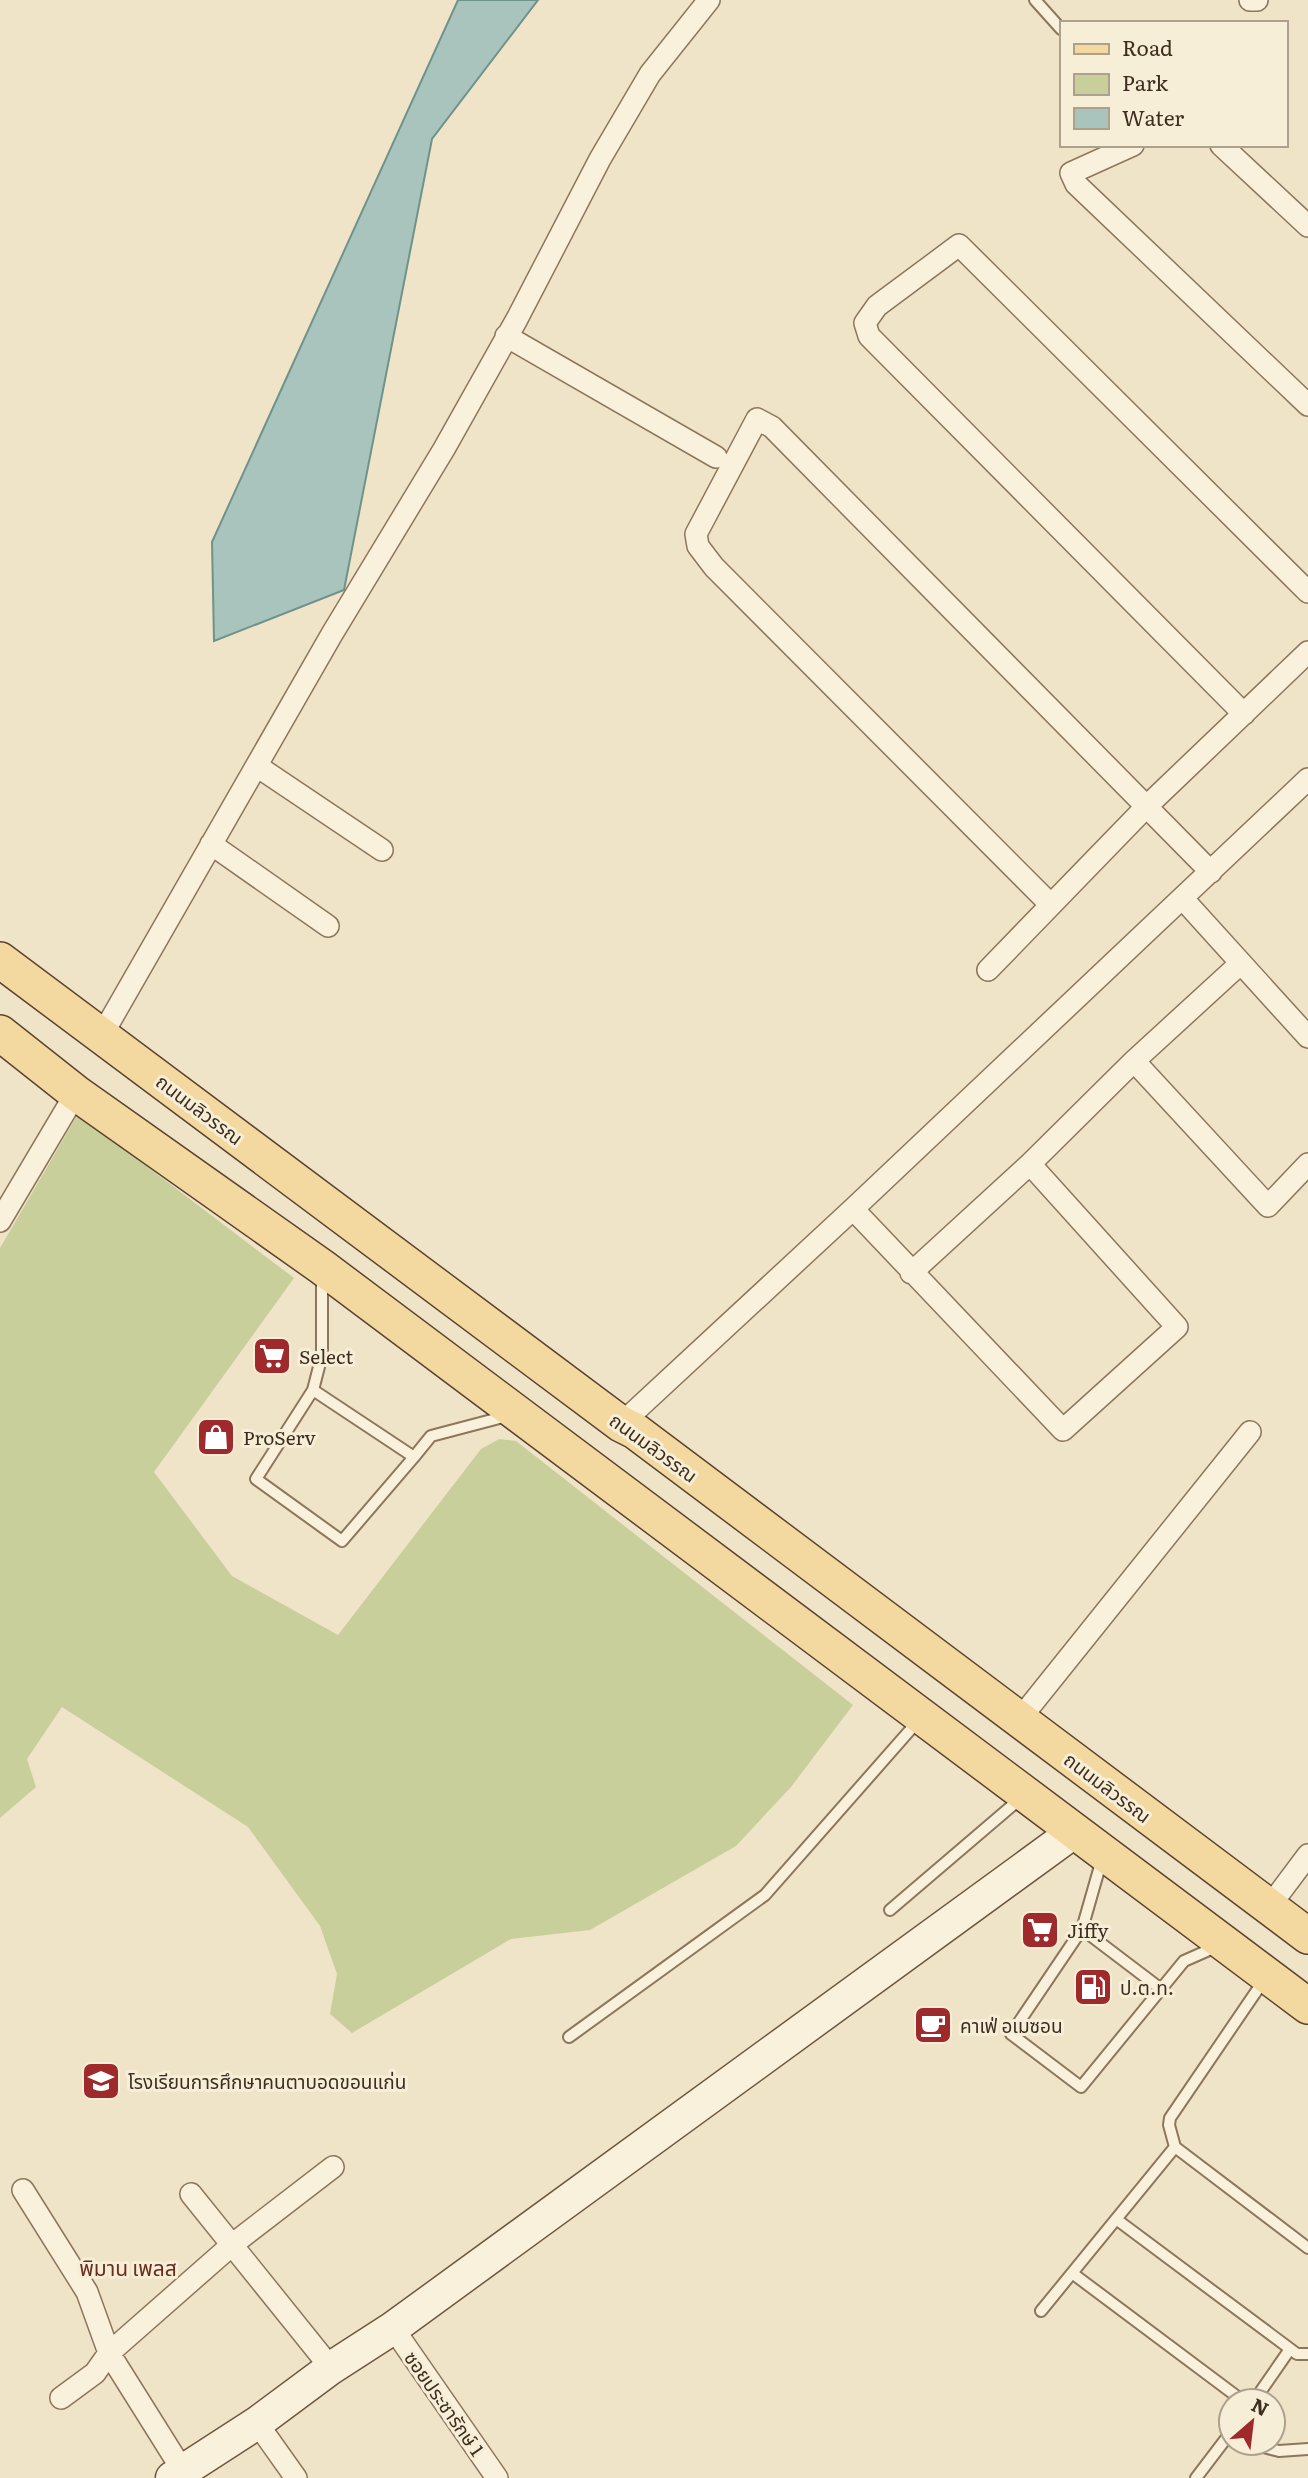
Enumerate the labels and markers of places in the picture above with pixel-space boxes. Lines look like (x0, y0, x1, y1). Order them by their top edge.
supermarket icon: Select (251, 1335, 293, 1377)
place label: Select (299, 1342, 353, 1370)
shop icon: ProServ (195, 1416, 237, 1458)
place label: ProServ (243, 1423, 316, 1451)
supermarket icon: Jiffy (1019, 1909, 1061, 1951)
place label: Jiffy (1067, 1916, 1108, 1944)
fuel station icon: ป.ต.ท. (1072, 1966, 1114, 2008)
place label: ป.ต.ท. (1120, 1973, 1174, 2001)
cafe icon: คาเฟ่ อเมซอน (912, 2004, 954, 2046)
place label: คาเฟ่ อเมซอน (960, 2011, 1063, 2039)
school or university icon: โรงเรียนการศึกษาคนตาบอดขอนแก่น (80, 2060, 122, 2102)
place label: โรงเรียนการศึกษาคนตาบอดขอนแก่น (128, 2067, 406, 2095)

